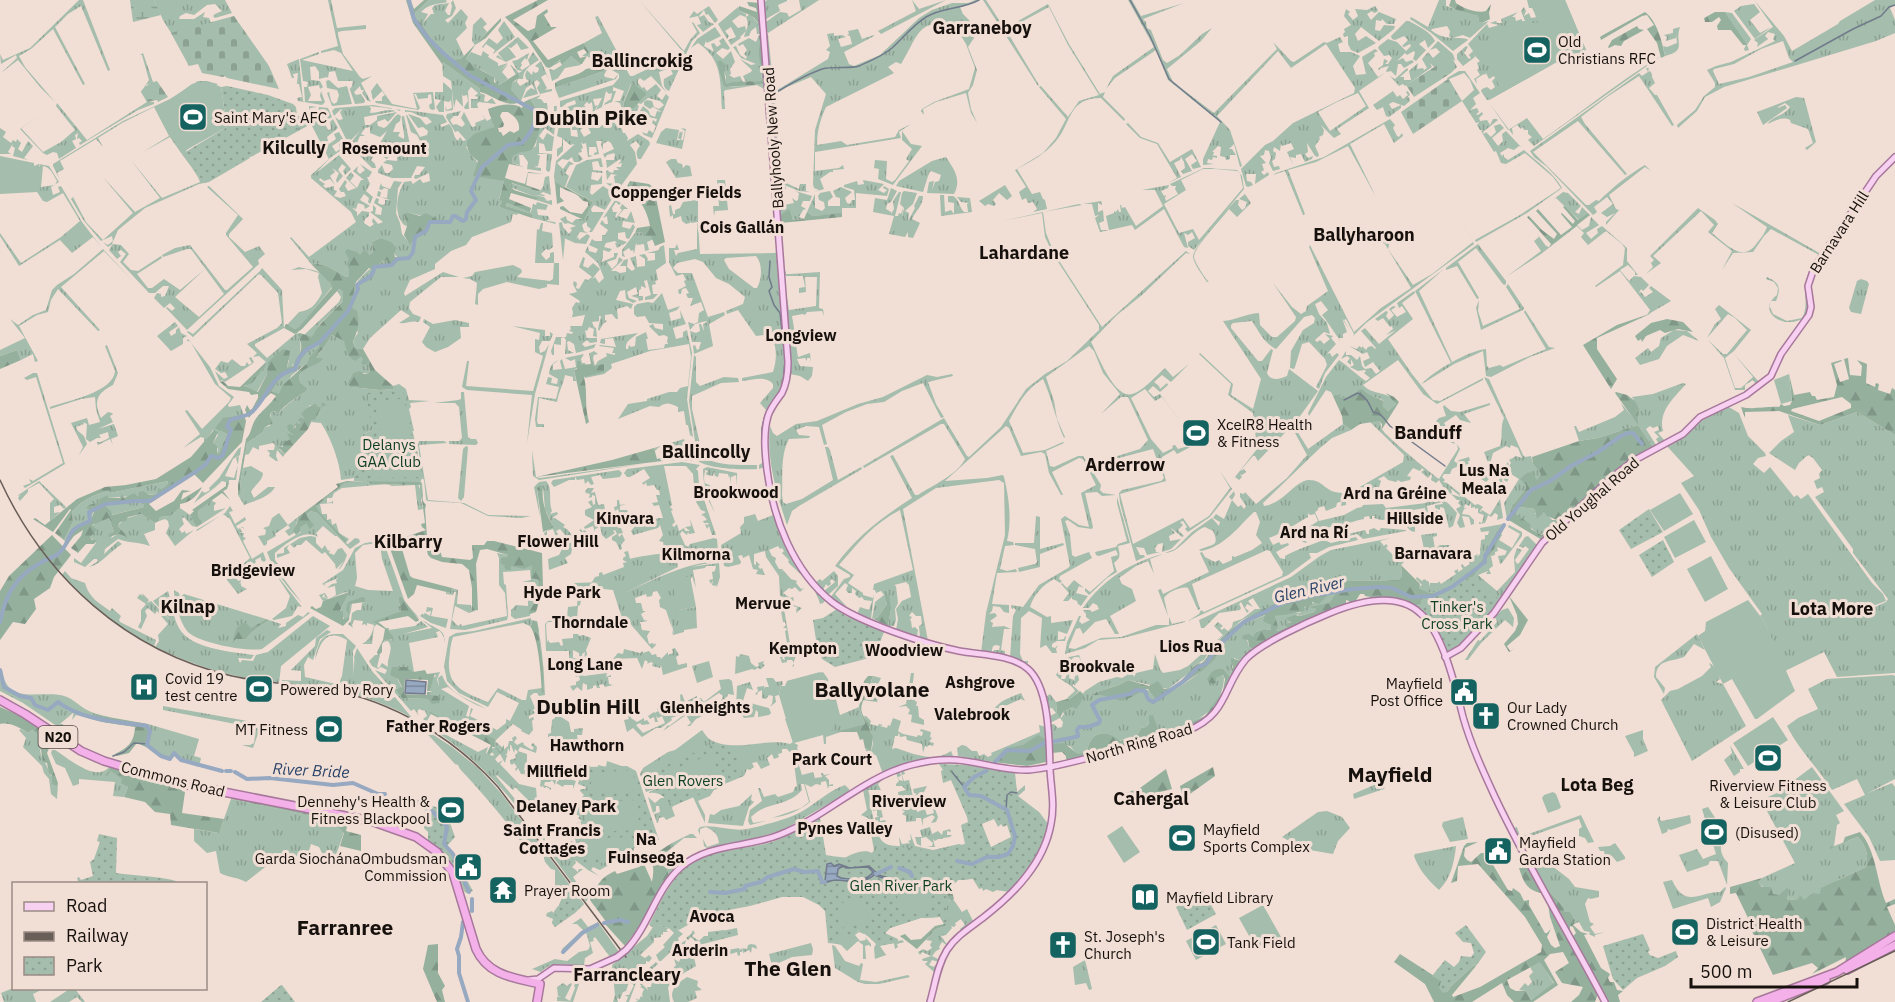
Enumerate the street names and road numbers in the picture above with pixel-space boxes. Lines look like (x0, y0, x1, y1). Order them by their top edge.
street label: Ballyhooly New Road (759, 67, 787, 209)
street label: Barnavara Hill (1805, 187, 1873, 277)
street label: Old Youghal Road (1541, 453, 1643, 545)
street label: North Ring Road (1084, 719, 1194, 767)
road number: N20 (38, 726, 78, 748)
street label: Commons Road (119, 757, 227, 801)

